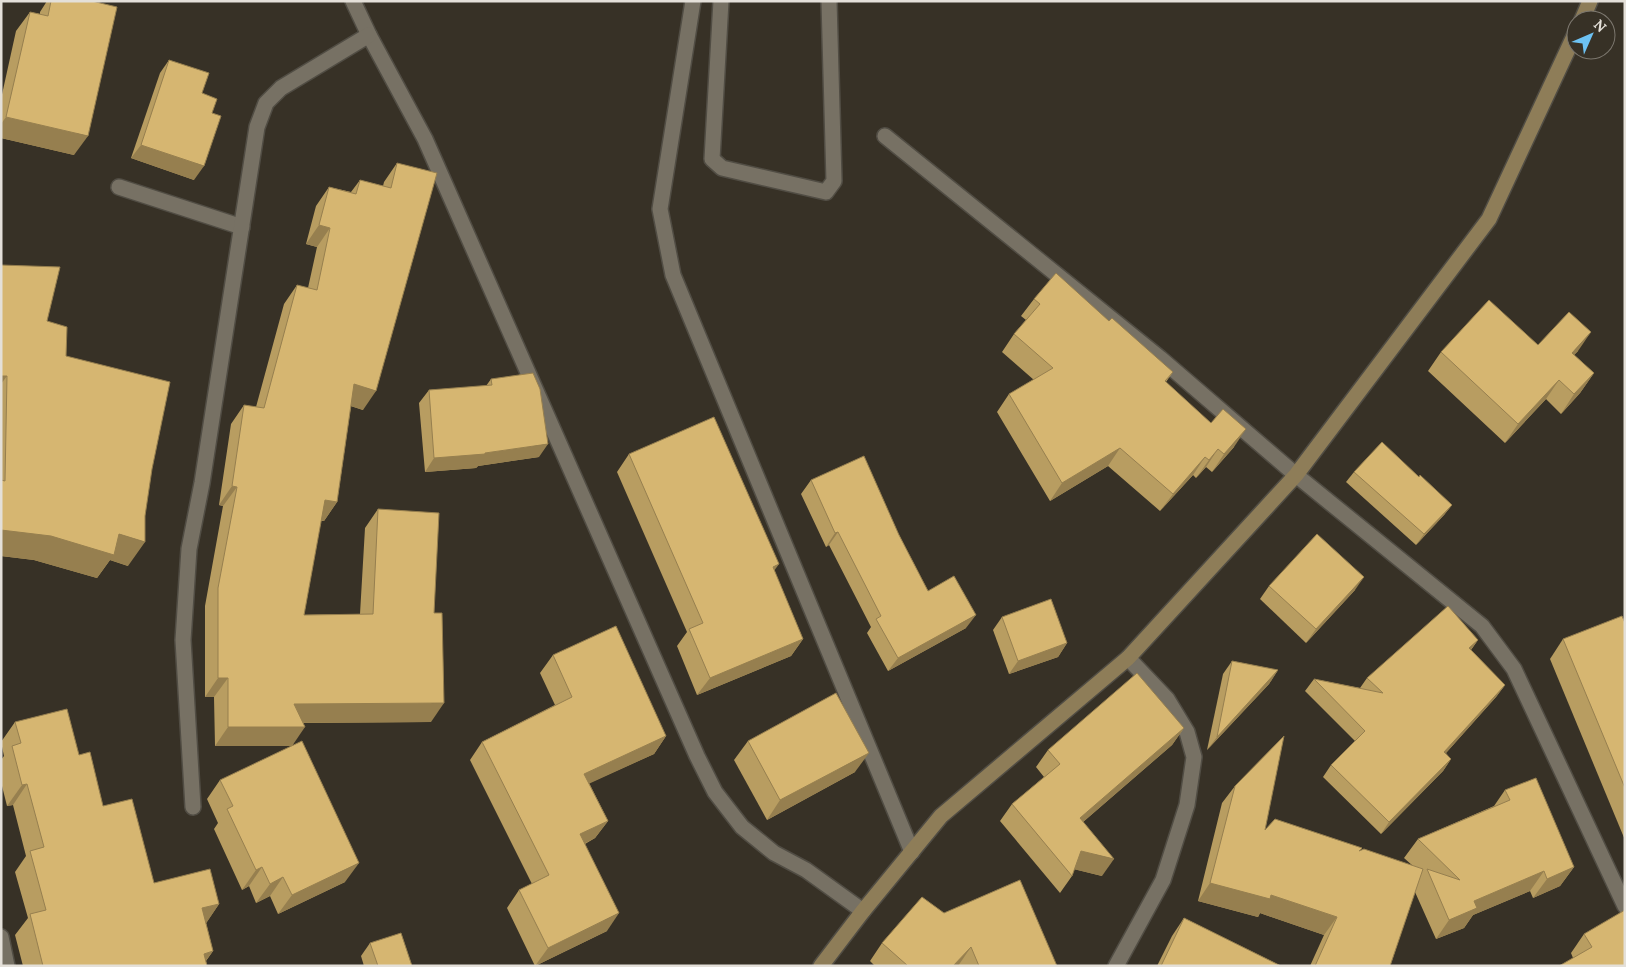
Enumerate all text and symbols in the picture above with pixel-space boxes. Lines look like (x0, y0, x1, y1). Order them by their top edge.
north arrow (1566, 10, 1616, 60)
text: N (1590, 16, 1611, 36)

